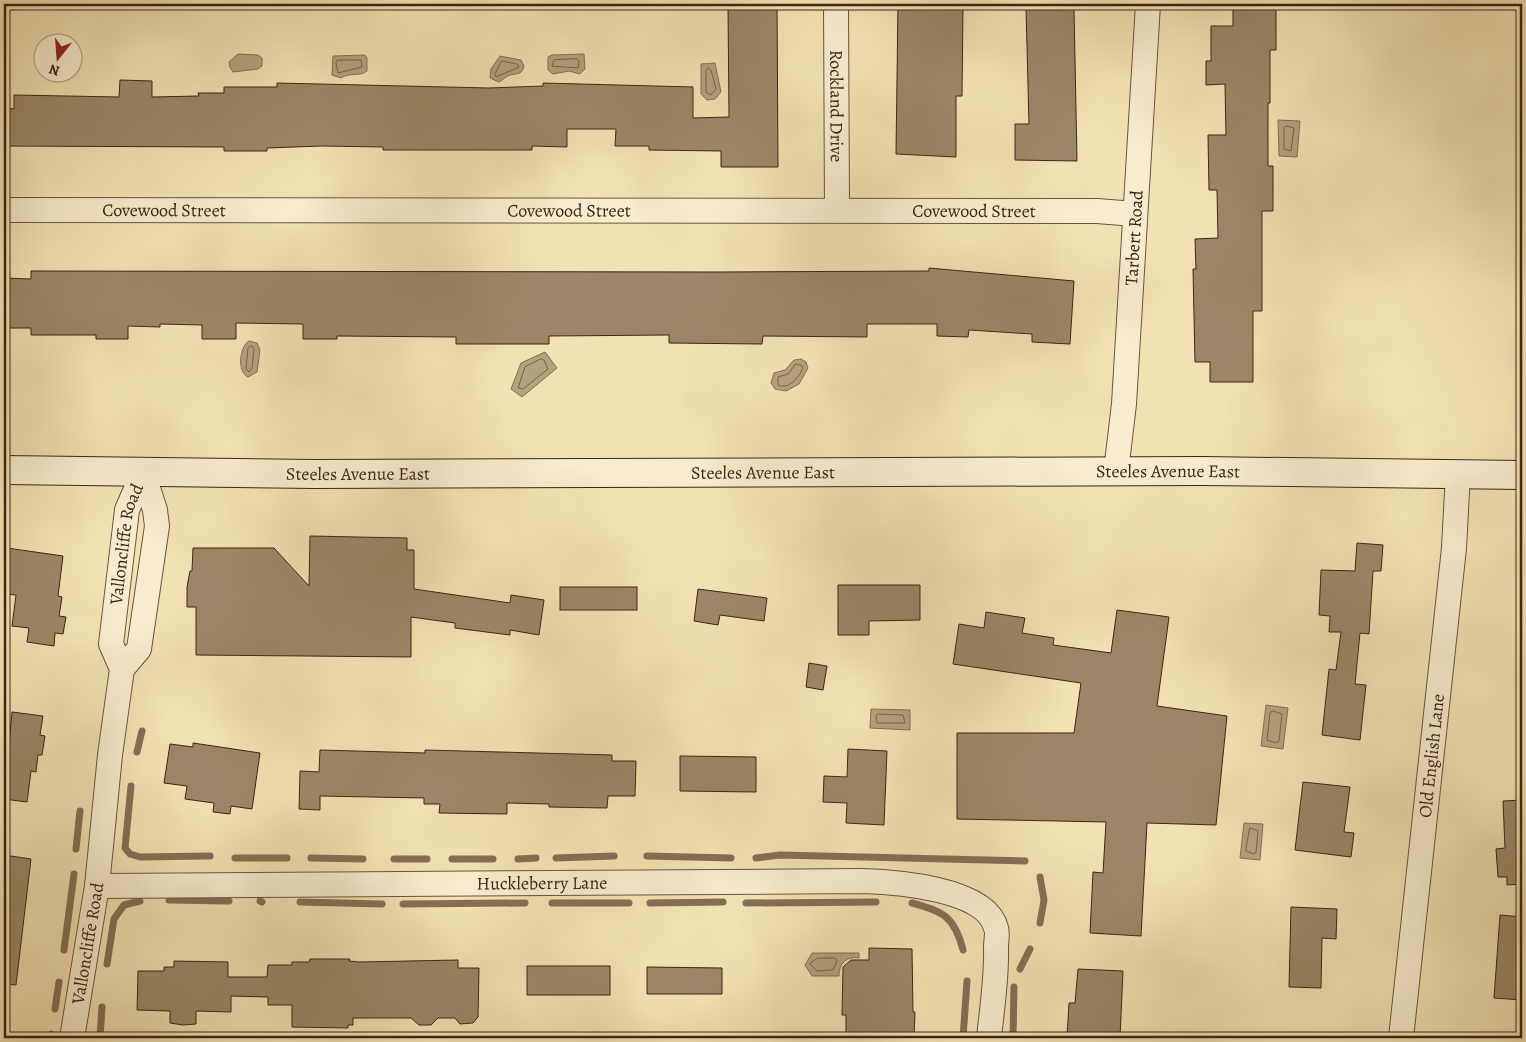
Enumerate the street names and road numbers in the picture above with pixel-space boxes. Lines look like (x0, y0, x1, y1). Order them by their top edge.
street label: Rockland Drive (824, 50, 849, 162)
street label: Tarbert Road (1119, 189, 1149, 286)
street label: Covewood Street (102, 198, 226, 222)
street label: Covewood Street (507, 198, 631, 223)
street label: Covewood Street (912, 199, 1036, 223)
street label: Steeles Avenue East (1096, 459, 1240, 483)
street label: Steeles Avenue East (691, 460, 835, 485)
street label: Steeles Avenue East (286, 462, 430, 486)
street label: Valloncliffe Road (104, 480, 149, 607)
street label: Old English Lane (1413, 692, 1450, 819)
street label: Huckleberry Lane (477, 871, 607, 896)
street label: Valloncliffe Road (66, 880, 109, 1007)

